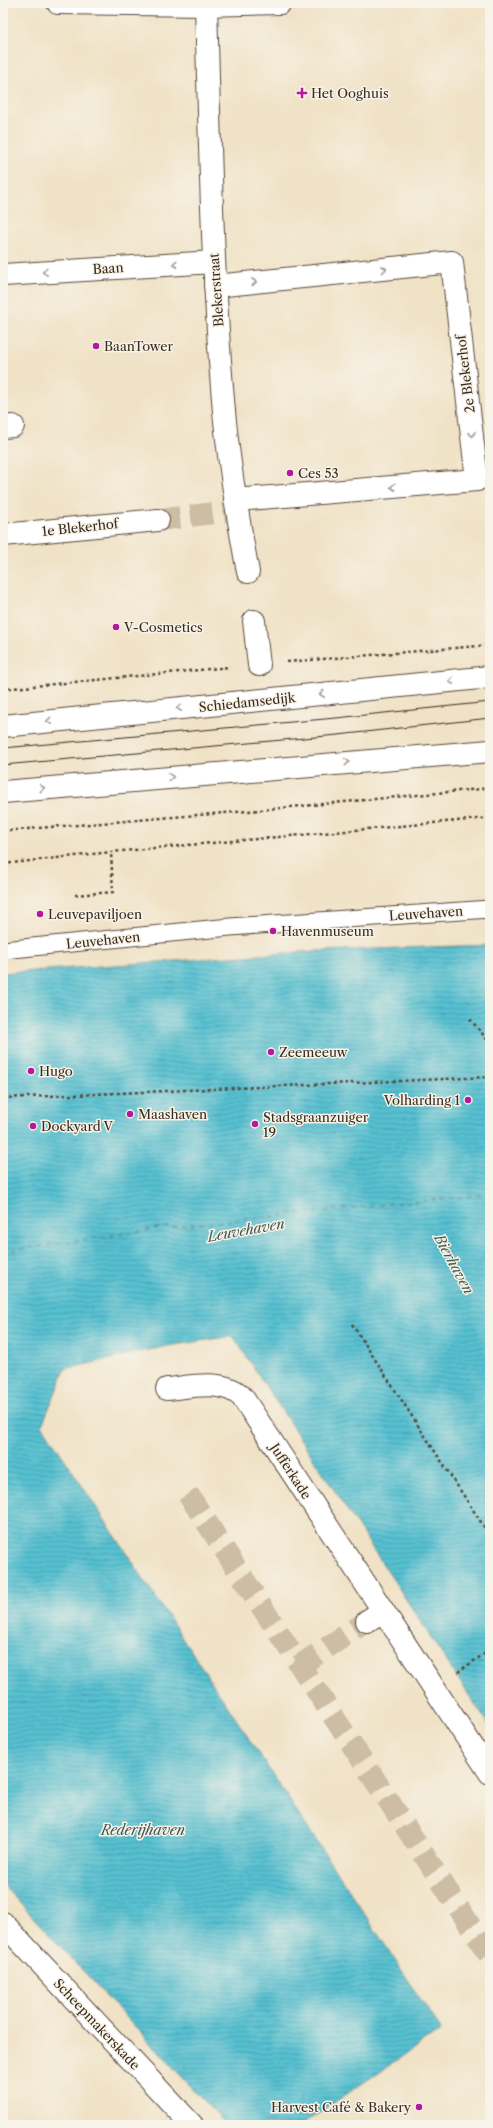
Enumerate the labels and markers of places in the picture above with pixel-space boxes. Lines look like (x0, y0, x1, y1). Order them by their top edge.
place label: Het Ooghuis (311, 85, 389, 101)
marker: Het Ooghuis (296, 87, 308, 99)
place label: BaanTower (104, 338, 174, 354)
marker: BaanTower (91, 341, 101, 351)
place label: Ces 53 (298, 465, 339, 481)
marker: Ces 53 (285, 468, 295, 478)
place label: V-Cosmetics (123, 619, 203, 635)
marker: V-Cosmetics (111, 622, 121, 632)
place label: Leuvepaviljoen (48, 906, 142, 922)
marker: Leuvepaviljoen (35, 909, 45, 919)
place label: Havenmuseum (281, 923, 374, 939)
marker: Havenmuseum (268, 926, 278, 936)
place label: Zeemeeuw (279, 1044, 348, 1060)
marker: Zeemeeuw (266, 1047, 276, 1057)
place label: Hugo (39, 1063, 73, 1079)
marker: Hugo (26, 1066, 36, 1076)
place label: Volharding 1 (383, 1092, 461, 1108)
marker: Volharding 1 (463, 1095, 473, 1105)
place label: Maashaven (138, 1106, 207, 1122)
marker: Maashaven (125, 1109, 135, 1119)
place label: Stadsgraanzuiger 19 (263, 1109, 369, 1140)
place label: Dockyard V (41, 1118, 114, 1134)
marker: Stadsgraanzuiger 19 (250, 1119, 260, 1129)
marker: Dockyard V (28, 1121, 38, 1131)
place label: Harvest Café & Bakery (271, 2099, 412, 2115)
marker: Harvest Café & Bakery (414, 2102, 424, 2112)

